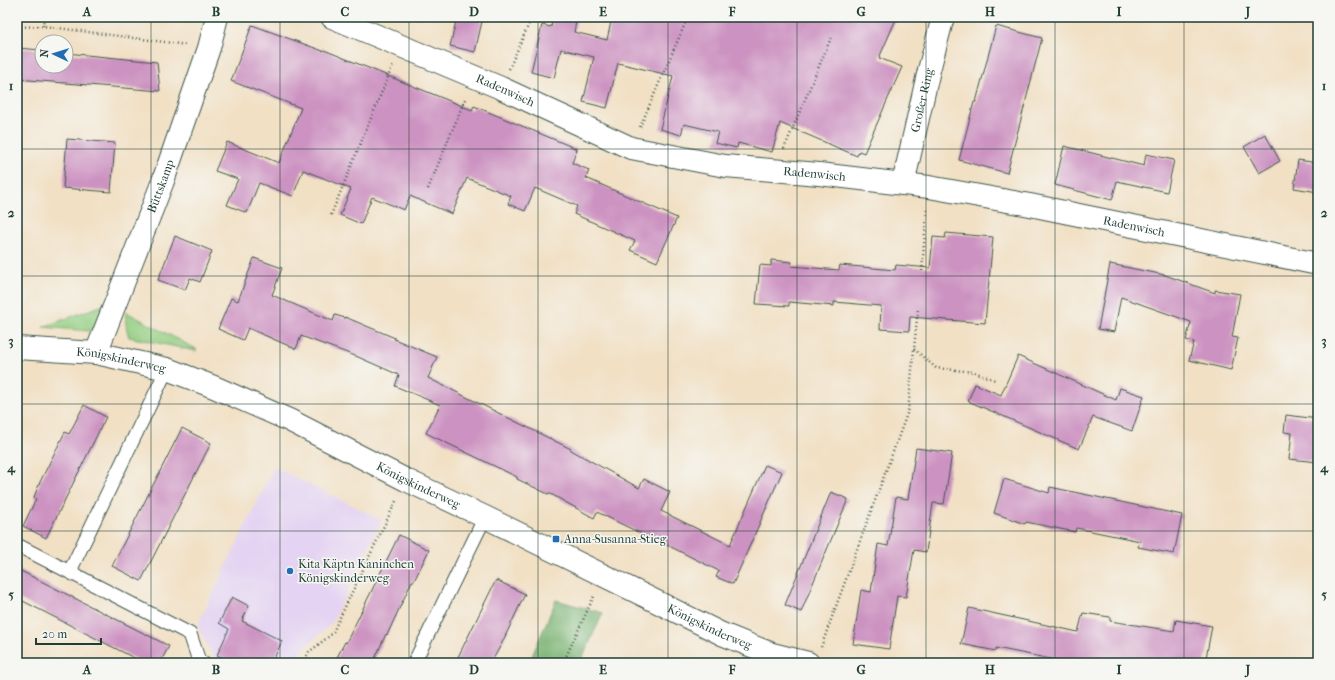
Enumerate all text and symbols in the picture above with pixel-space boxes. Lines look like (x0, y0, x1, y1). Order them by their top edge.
text: A (82, 4, 92, 19)
text: B (212, 4, 221, 19)
text: C (341, 4, 350, 19)
text: D (469, 4, 479, 19)
text: E (599, 4, 607, 19)
text: F (728, 4, 736, 19)
text: G (856, 4, 866, 19)
text: H (985, 4, 996, 19)
text: I (1116, 4, 1122, 19)
text: J (1244, 4, 1251, 20)
north arrow (34, 34, 74, 74)
text: N (38, 48, 51, 58)
street label: Großer Ring (908, 66, 936, 134)
street label: Radenwisch (474, 71, 537, 110)
text: 1 (9, 78, 14, 93)
text: 1 (1322, 78, 1327, 93)
street label: Büttskamp (144, 157, 177, 215)
street label: Radenwisch (783, 164, 847, 184)
text: 2 (8, 205, 15, 220)
text: 2 (1321, 205, 1328, 220)
street label: Radenwisch (1102, 213, 1166, 239)
text: 3 (8, 333, 14, 349)
text: 3 (1321, 333, 1327, 349)
street label: Königskinderweg (76, 345, 168, 376)
street label: Königskinderweg (374, 459, 463, 512)
text: 4 (6, 460, 16, 476)
text: 4 (1319, 460, 1329, 476)
place label: Anna-Susanna-Stieg (563, 532, 667, 546)
marker: Anna-Susanna-Stieg (551, 534, 561, 544)
place label: Kita Käptn Kaninchen Königskinderweg (298, 557, 414, 585)
marker: Kita Käptn Kaninchen Königskinderweg (285, 566, 295, 576)
text: 5 (8, 587, 14, 602)
text: 5 (1321, 587, 1327, 602)
street label: Königskinderweg (665, 601, 754, 652)
scale bar (36, 620, 101, 646)
text: 20 m (42, 627, 67, 641)
text: A (82, 662, 92, 677)
text: B (212, 662, 221, 677)
text: C (341, 662, 350, 677)
text: D (469, 662, 479, 677)
text: E (599, 662, 607, 677)
text: F (728, 662, 736, 677)
text: G (856, 662, 866, 677)
text: H (985, 662, 996, 677)
text: I (1116, 662, 1122, 677)
text: J (1244, 662, 1251, 678)

